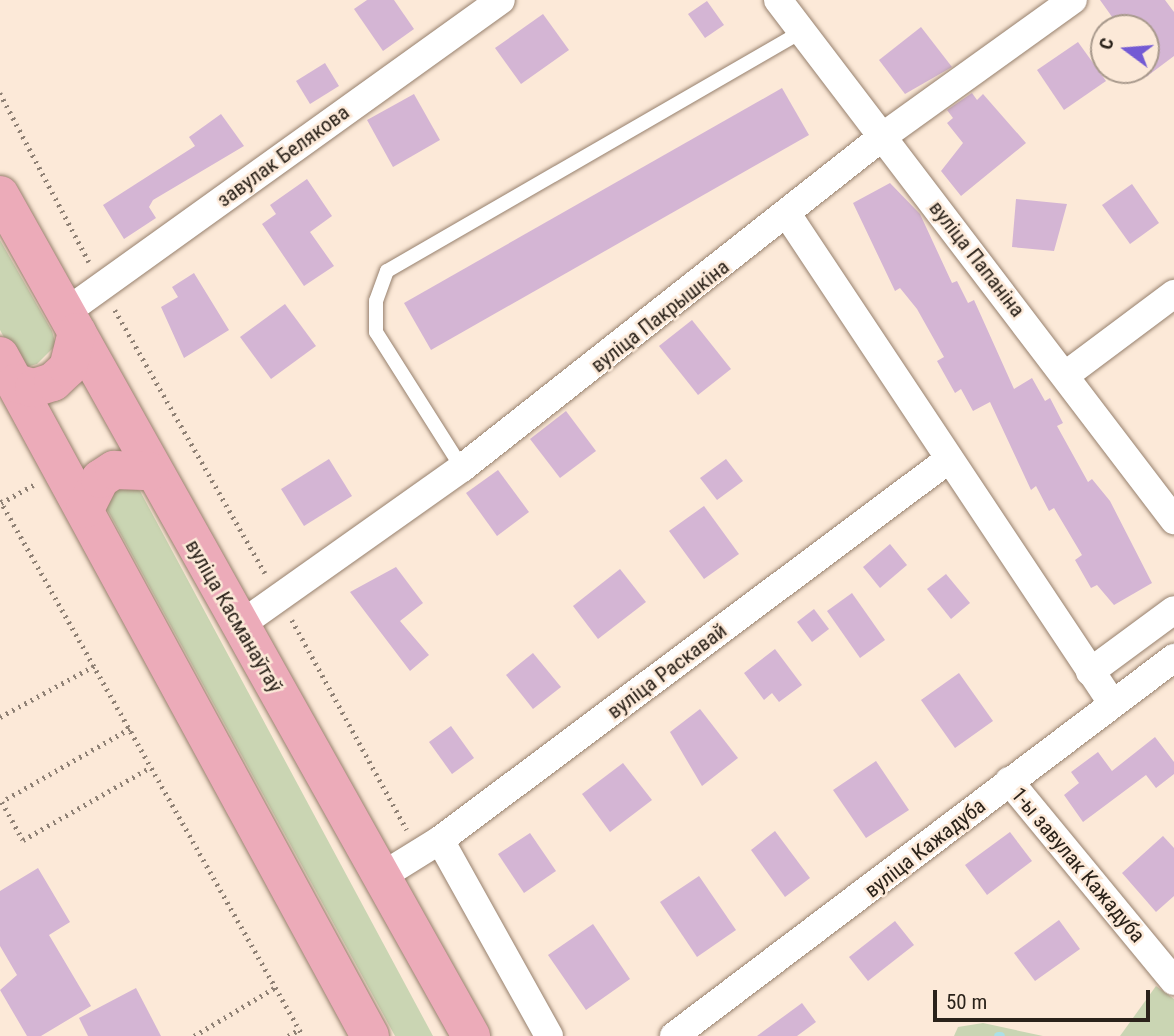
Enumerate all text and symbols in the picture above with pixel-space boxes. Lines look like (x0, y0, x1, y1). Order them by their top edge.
north arrow (1090, 14, 1160, 84)
text: С (1094, 35, 1119, 52)
street label: завулак Белякова (212, 100, 354, 212)
street label: вуліца Папаніна (924, 196, 1030, 322)
street label: вуліца Пакрышкіна (586, 254, 734, 378)
street label: вуліца Касманаўтаў (180, 535, 288, 697)
street label: вуліца Раскавай (602, 618, 732, 724)
street label: 1-ы завулак Кажадуба (1006, 782, 1150, 948)
street label: вуліца Кажадуба (860, 793, 990, 903)
scale bar (936, 976, 1153, 1020)
text: 50 m (946, 990, 987, 1014)

